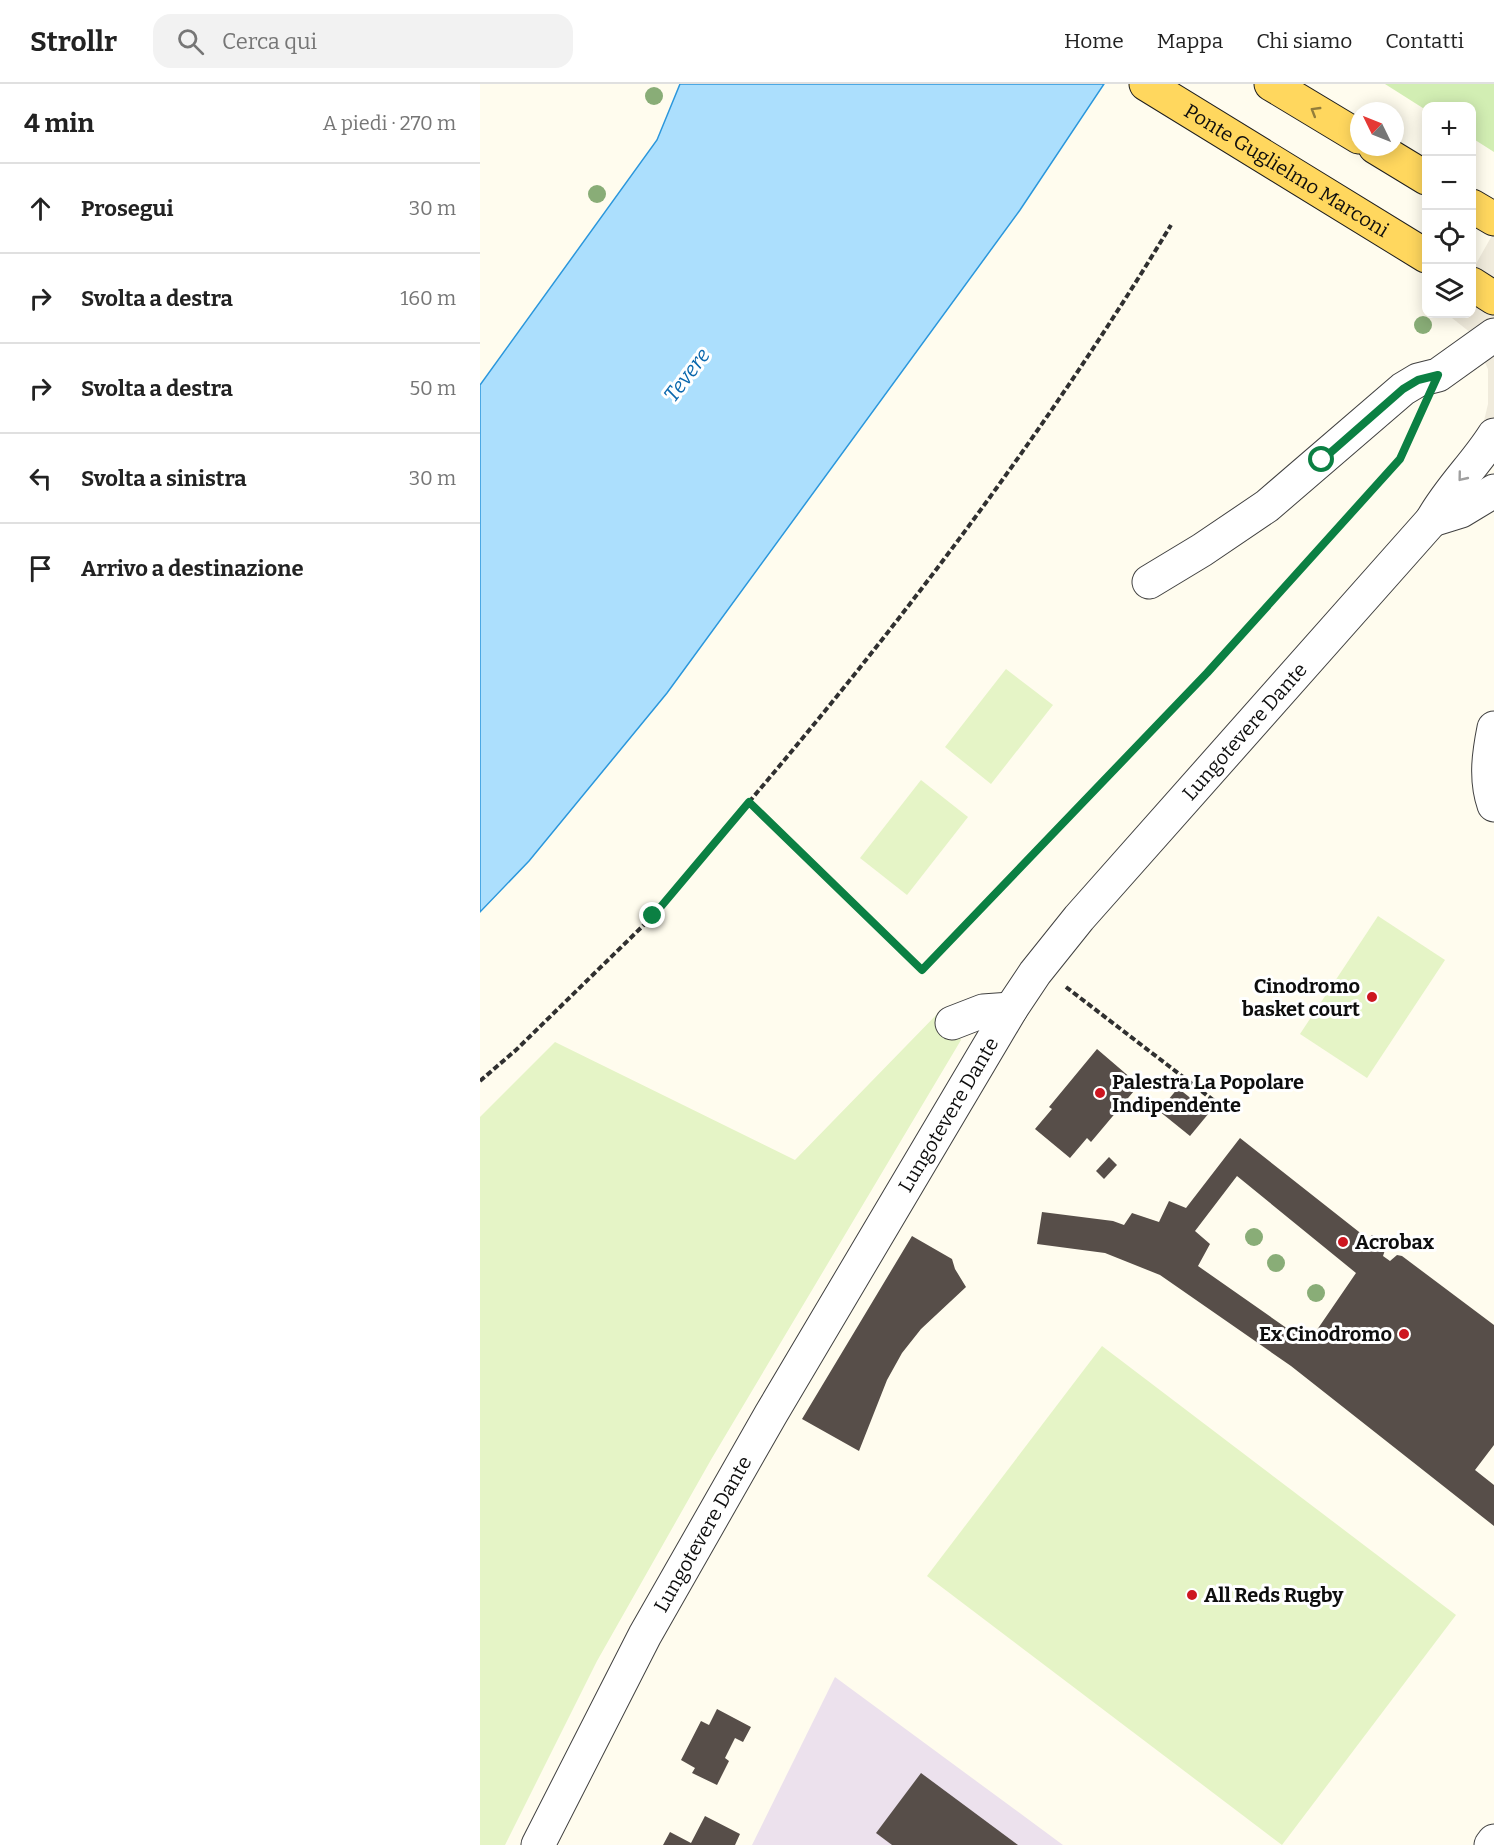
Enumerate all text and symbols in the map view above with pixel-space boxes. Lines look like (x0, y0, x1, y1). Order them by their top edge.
search box (153, 14, 573, 68)
text: Strollr (30, 25, 117, 58)
icon: search (174, 25, 207, 58)
text: Cerca qui (222, 28, 317, 55)
text: Home (1064, 28, 1124, 54)
text: Mappa (1157, 28, 1223, 54)
text: Chi siamo (1256, 28, 1352, 54)
text: Contatti (1385, 28, 1464, 54)
street label: Ponte Guglielmo Marconi (1180, 99, 1393, 242)
north arrow (1350, 102, 1404, 156)
map controls (1422, 102, 1476, 318)
button: + (1422, 102, 1476, 156)
one-way arrow (1311, 106, 1321, 118)
text: 4 min (24, 108, 94, 139)
text: A piedi · 270 m (323, 111, 456, 135)
button: − (1422, 156, 1476, 210)
icon: ahead (24, 192, 57, 225)
text: Prosegui (81, 195, 173, 222)
text: 30 m (409, 196, 456, 220)
button: locate (1422, 210, 1476, 264)
button: layers (1422, 264, 1476, 318)
icon: right (24, 282, 57, 315)
text: Svolta a destra (81, 285, 233, 312)
text: 160 m (400, 286, 456, 310)
water label: Tevere (658, 343, 716, 407)
icon: right (24, 372, 57, 405)
text: Svolta a destra (81, 375, 233, 402)
text: 50 m (409, 376, 456, 400)
route start (1308, 446, 1334, 472)
icon: left (24, 462, 57, 495)
text: Svolta a sinistra (81, 465, 247, 492)
text: 30 m (409, 466, 456, 490)
one-way arrow (1458, 470, 1469, 481)
icon: arrive (24, 552, 57, 585)
text: Arrivo a destinazione (81, 555, 304, 582)
street label: Lungotevere Dante (1177, 658, 1312, 805)
route end (639, 902, 665, 928)
place label: Cinodromo basket court (1242, 974, 1360, 1021)
marker: Cinodromo basket court (1365, 990, 1379, 1004)
street label: Lungotevere Dante (893, 1033, 1003, 1196)
place label: Palestra La Popolare Indipendente (1112, 1070, 1304, 1117)
marker: Palestra La Popolare Indipendente (1093, 1086, 1107, 1100)
place label: Acrobax (1355, 1230, 1435, 1254)
marker: Acrobax (1336, 1235, 1350, 1249)
place label: Ex Cinodromo (1259, 1322, 1392, 1346)
marker: Ex Cinodromo (1397, 1327, 1411, 1341)
street label: Lungotevere Dante (649, 1452, 757, 1616)
place label: All Reds Rugby (1204, 1583, 1344, 1607)
marker: All Reds Rugby (1185, 1588, 1199, 1602)

